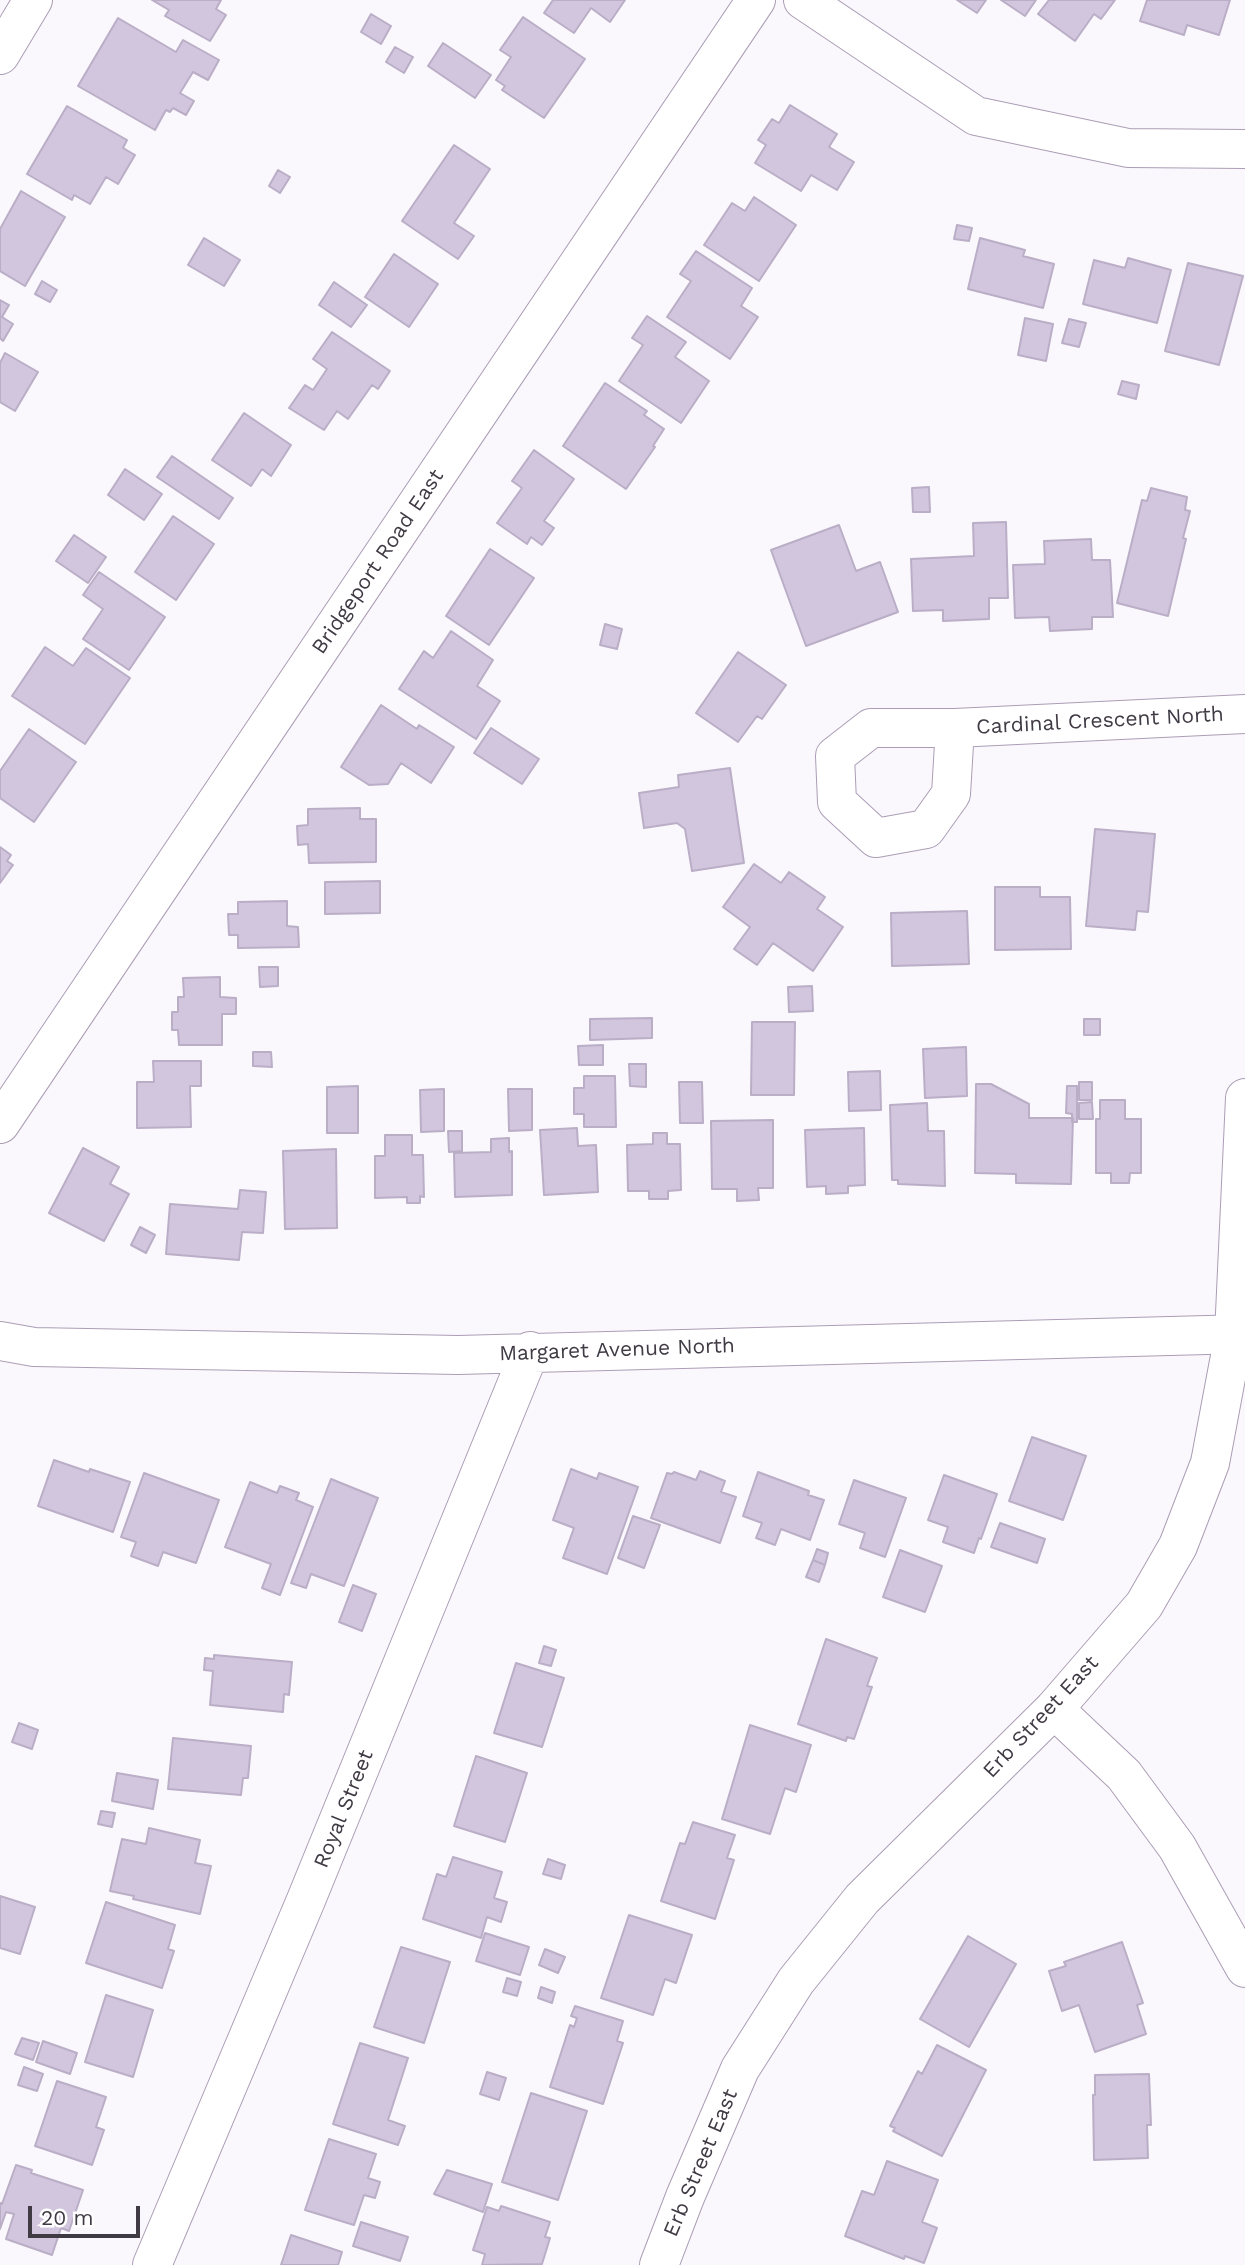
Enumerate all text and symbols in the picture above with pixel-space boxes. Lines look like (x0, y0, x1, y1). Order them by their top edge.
street label: Bridgeport Road East (307, 465, 449, 659)
street label: Cardinal Crescent North (976, 702, 1224, 740)
street label: Margaret Avenue North (499, 1333, 735, 1367)
street label: Erb Street East (978, 1651, 1104, 1783)
street label: Royal Street (309, 1746, 379, 1872)
street label: Erb Street East (659, 2085, 743, 2241)
scale bar (32, 2192, 144, 2236)
text: 20 m (41, 2205, 93, 2230)

